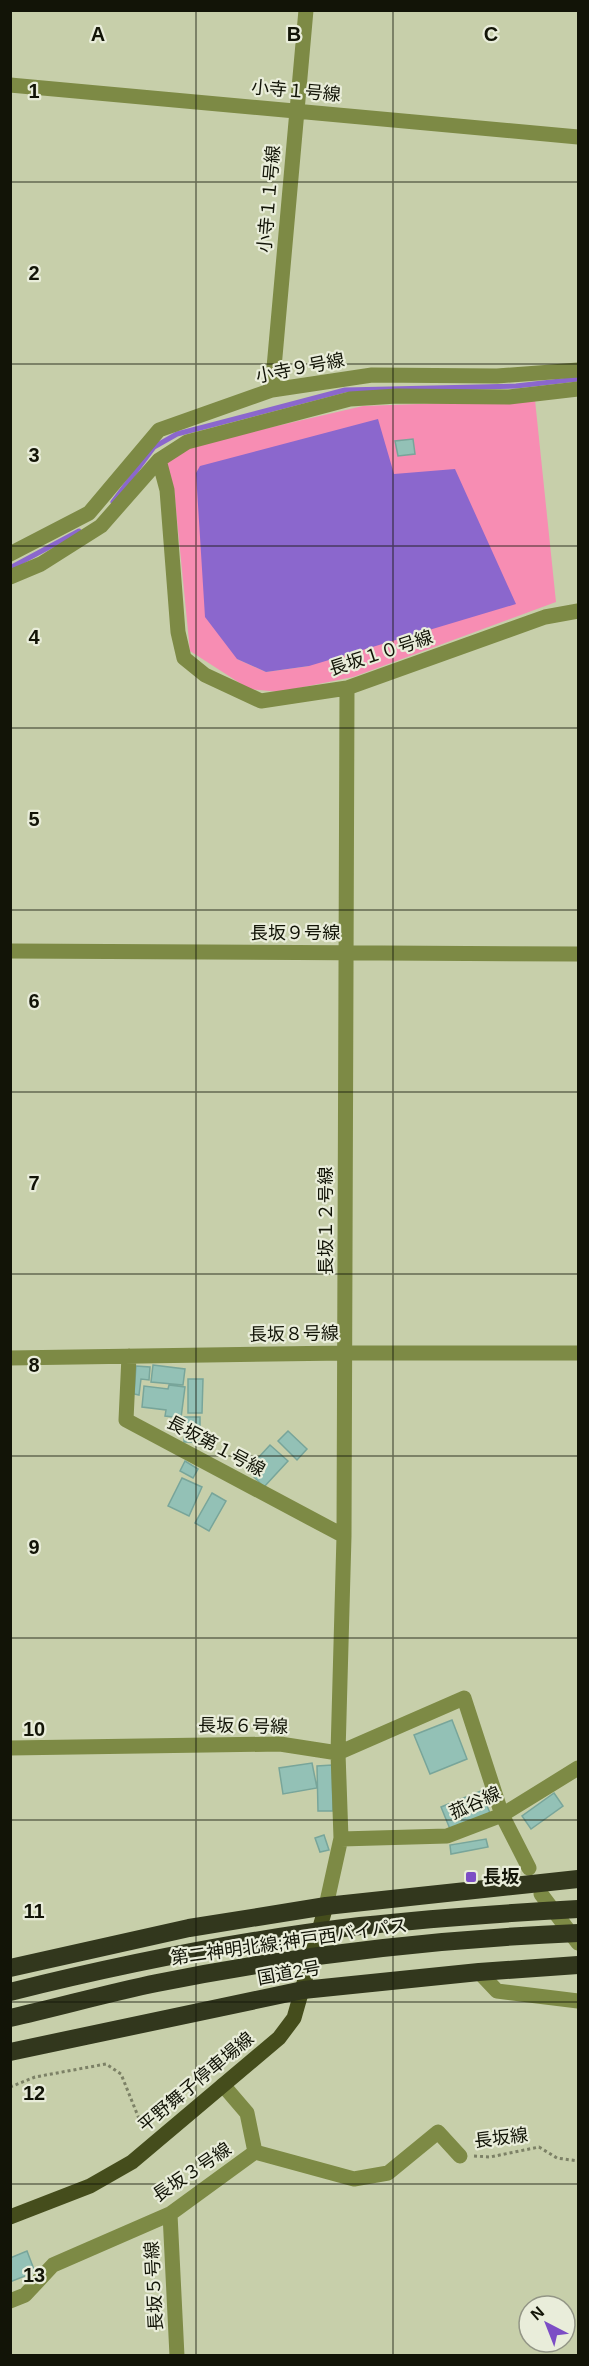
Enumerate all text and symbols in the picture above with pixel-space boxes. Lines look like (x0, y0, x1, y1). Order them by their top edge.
text: A (91, 23, 105, 45)
text: B (287, 23, 301, 45)
text: C (484, 23, 498, 45)
street label: 小寺１号線 (250, 77, 342, 105)
text: 1 (28, 80, 40, 102)
street label: 小寺１１号線 (254, 144, 284, 254)
text: 2 (28, 262, 40, 284)
street label: 小寺９号線 (254, 350, 346, 386)
text: 3 (28, 444, 40, 466)
text: 4 (28, 626, 40, 648)
street label: 長坂１０号線 (327, 627, 435, 679)
text: 5 (28, 808, 40, 830)
street label: 長坂９号線 (250, 923, 340, 943)
text: 6 (28, 990, 40, 1012)
street label: 長坂１２号線 (316, 1167, 336, 1275)
text: 7 (28, 1172, 40, 1194)
street label: 長坂８号線 (249, 1323, 339, 1345)
text: 8 (28, 1354, 40, 1376)
street label: 長坂第１号線 (164, 1412, 268, 1480)
text: 9 (28, 1536, 40, 1558)
street label: 長坂６号線 (198, 1715, 288, 1737)
text: 10 (23, 1718, 45, 1740)
street label: 菰谷線 (446, 1783, 504, 1823)
place label: 長坂 (483, 1867, 520, 1887)
marker: 長坂 (464, 1870, 478, 1884)
text: 11 (23, 1900, 45, 1922)
street label: 第二神明北線;神戸西バイパス (169, 1915, 409, 1969)
street label: 国道2号 (256, 1958, 322, 1988)
street label: 平野舞子停車場線 (134, 2028, 258, 2136)
text: 12 (23, 2082, 45, 2104)
street label: 長坂線 (473, 2125, 529, 2151)
street label: 長坂３号線 (149, 2139, 235, 2205)
street label: 長坂５号線 (142, 2241, 166, 2331)
text: 13 (23, 2264, 45, 2286)
north arrow (517, 2294, 577, 2354)
text: N (527, 2303, 547, 2323)

